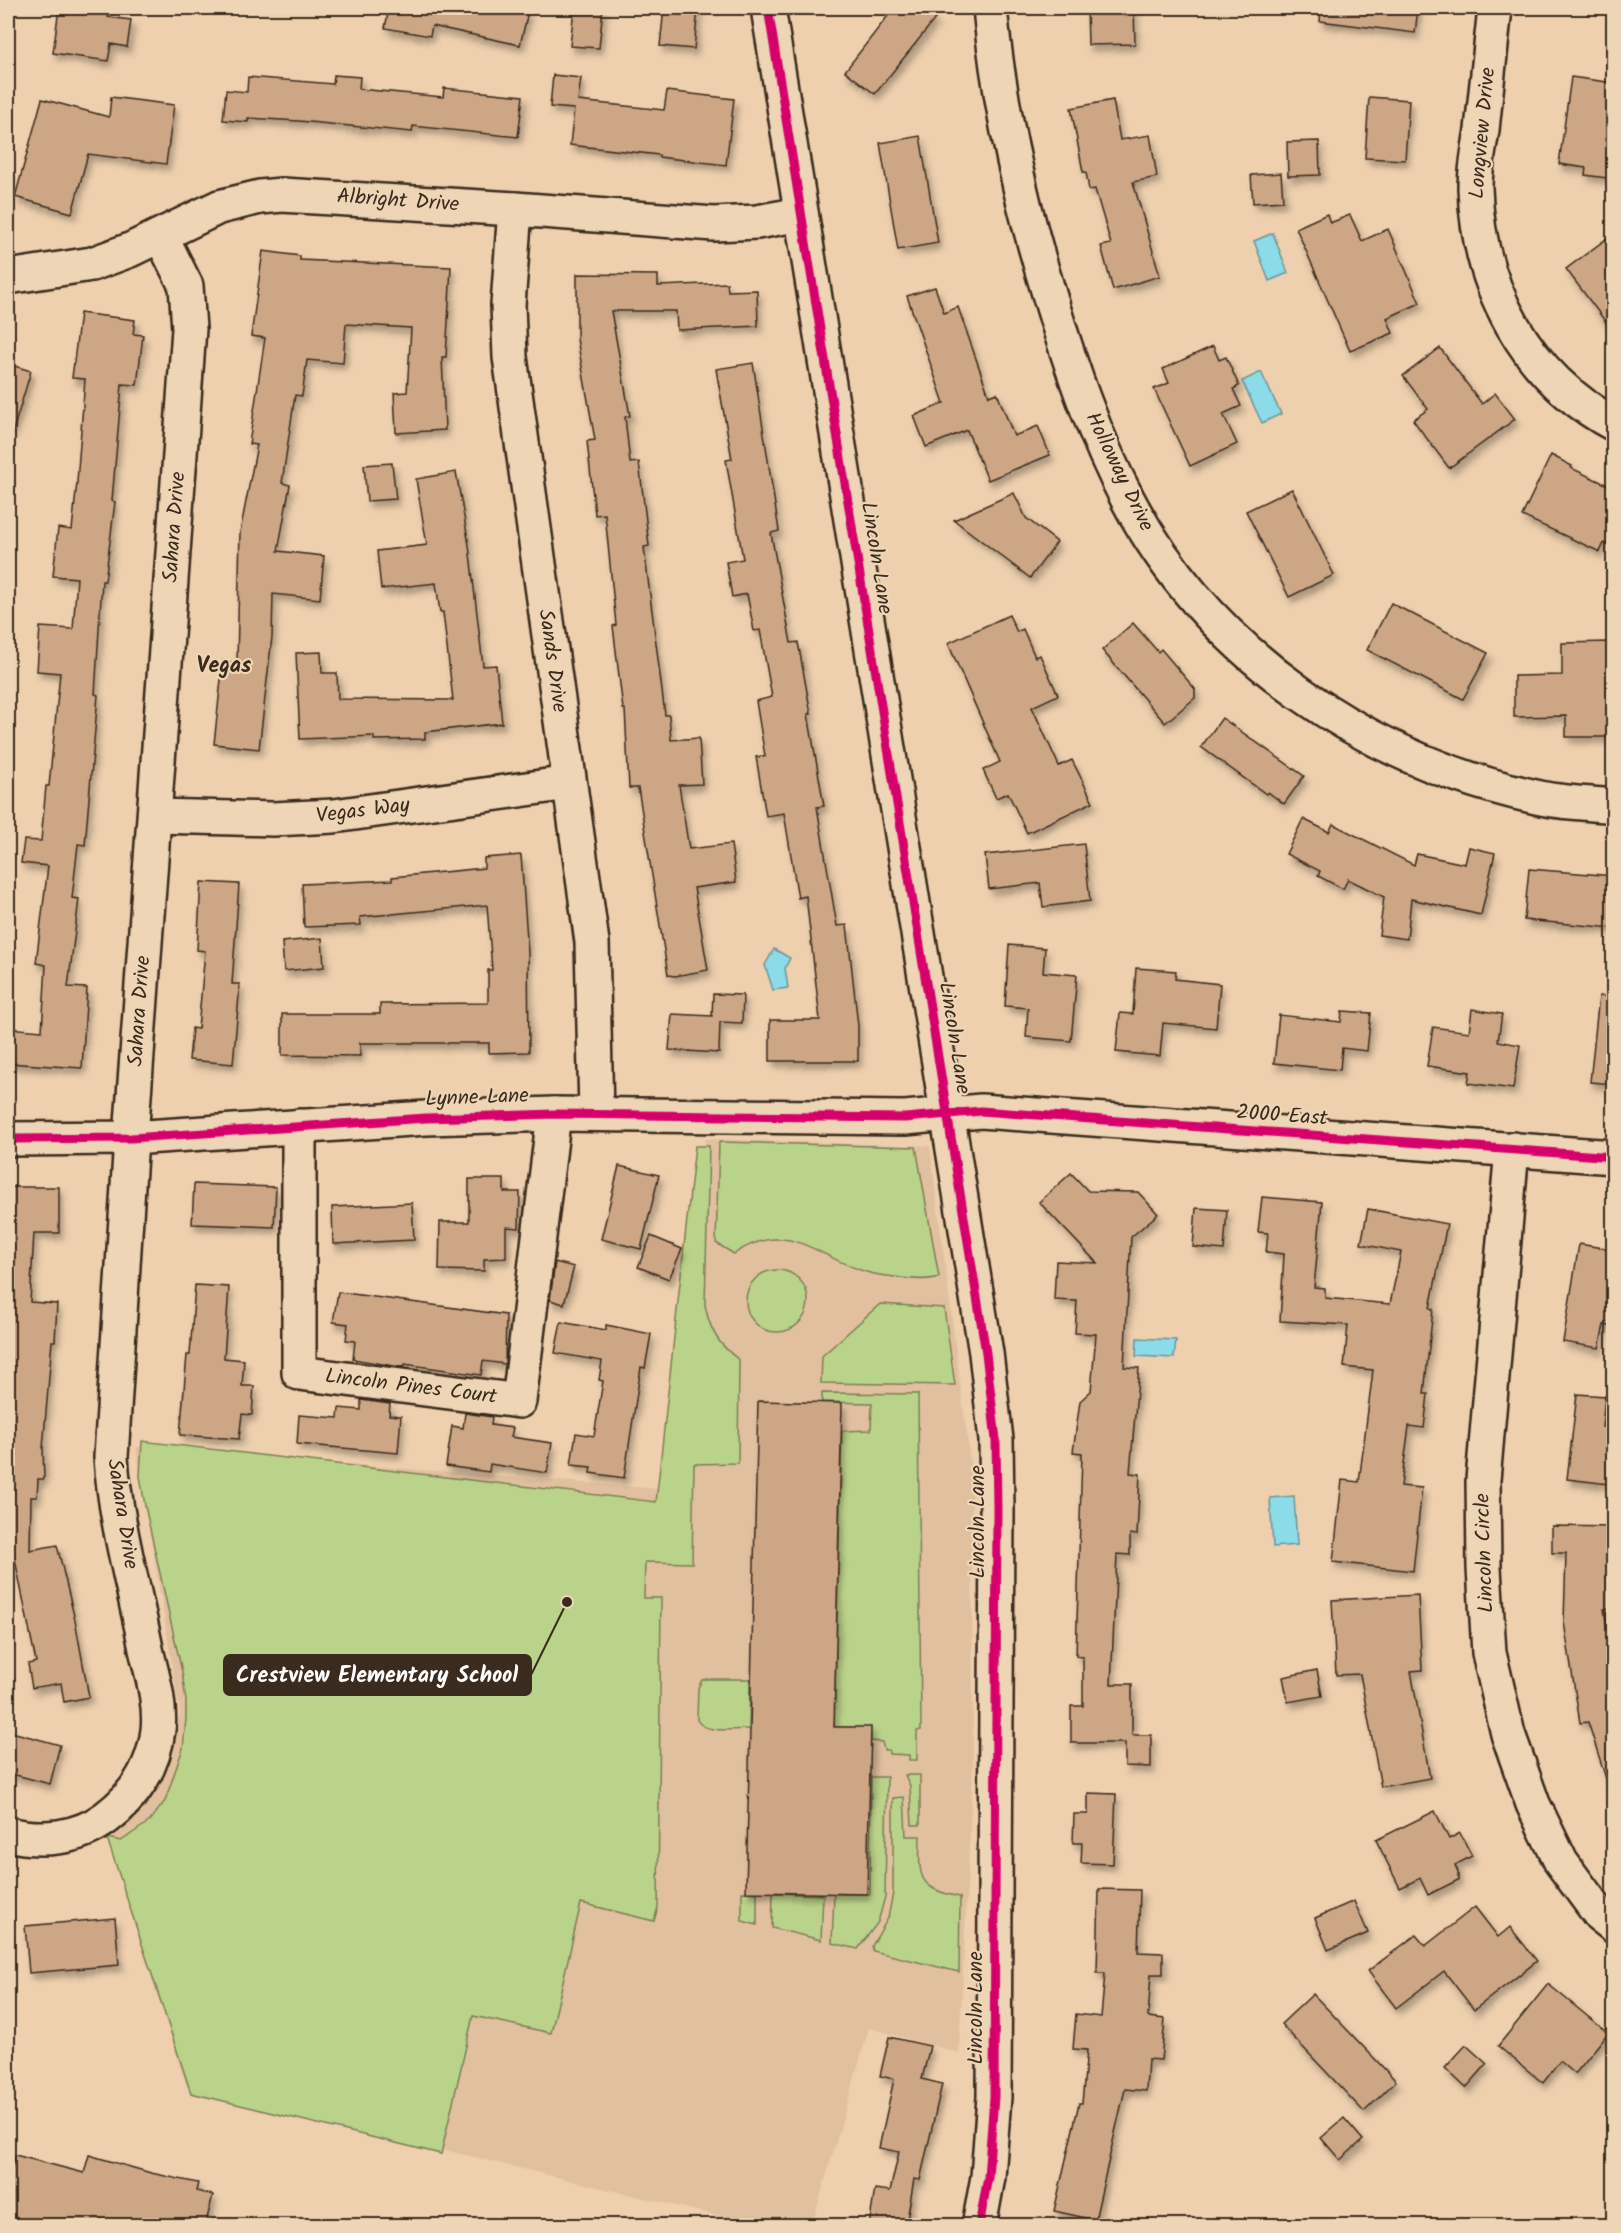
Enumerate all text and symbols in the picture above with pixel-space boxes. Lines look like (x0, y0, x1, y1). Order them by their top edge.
street label: Longview Drive (1461, 65, 1505, 200)
street label: Albright Drive (336, 180, 461, 222)
street label: Holloway Drive (1076, 407, 1162, 538)
street label: Sahara Drive (155, 470, 195, 584)
street label: Lincoln Lane (851, 499, 901, 617)
street label: Sands Drive (528, 607, 576, 715)
district label: Vegas (197, 649, 252, 684)
street label: Vegas Way (314, 789, 412, 833)
street label: Sahara Drive (120, 954, 160, 1068)
street label: Lincoln Lane (929, 979, 979, 1097)
street label: Lynne Lane (425, 1080, 530, 1116)
street label: 2000 East (1235, 1096, 1330, 1136)
street label: Lincoln Pines Court (323, 1360, 500, 1414)
street label: Sahara Drive (97, 1457, 147, 1572)
street label: Lincoln Lane (962, 1465, 995, 1579)
street label: Lincoln Circle (1466, 1492, 1504, 1613)
callout: Crestview Elementary School (224, 1655, 531, 1695)
text: Crestview Elementary School (236, 1659, 518, 1694)
street label: Lincoln Lane (960, 1951, 993, 2065)

